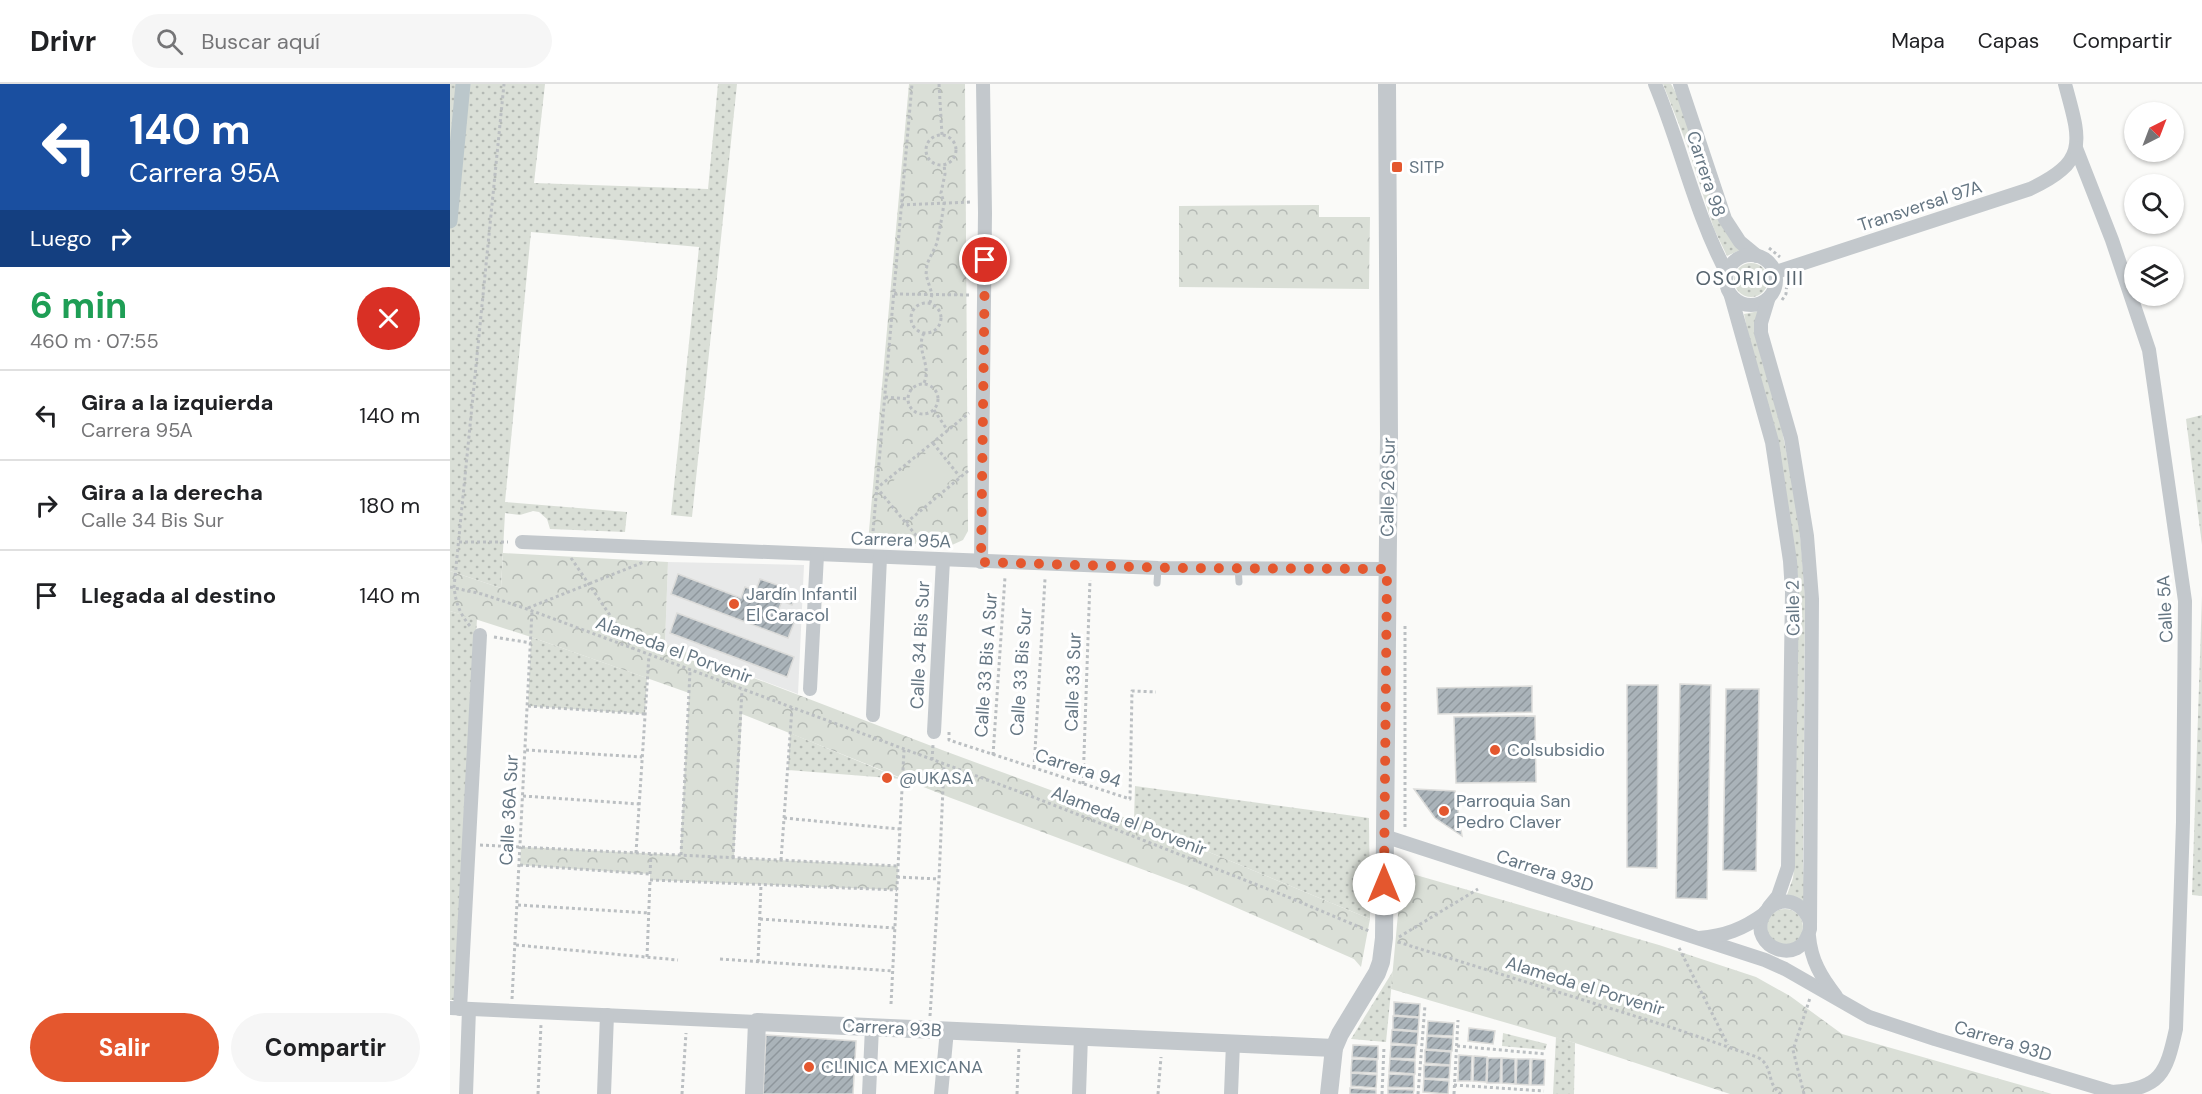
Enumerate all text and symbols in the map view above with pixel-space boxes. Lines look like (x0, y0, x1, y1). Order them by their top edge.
search box (132, 14, 552, 68)
text: Drivr (30, 23, 96, 60)
icon: search (153, 25, 186, 58)
text: Buscar aquí (201, 27, 320, 56)
text: Mapa (1891, 27, 1945, 55)
text: Capas (1978, 27, 2039, 55)
text: Compartir (2072, 27, 2172, 55)
text: 140 m (129, 102, 251, 157)
north arrow (2124, 102, 2184, 162)
map controls (2124, 102, 2184, 306)
icon: left (30, 108, 108, 186)
street label: Carrera 98 (1681, 128, 1731, 220)
text: Carrera 95A (129, 155, 280, 190)
place label: SITP (1409, 155, 1444, 179)
marker: SITP (1390, 160, 1404, 174)
button: search (2124, 174, 2184, 234)
street label: Transversal 97A (1855, 175, 1985, 237)
icon: right (104, 222, 137, 255)
text: Luego (30, 224, 92, 253)
pin (959, 234, 1010, 285)
icon: arrive (968, 243, 1001, 276)
button: layers (2124, 246, 2184, 306)
district label: OSORIO III (1696, 265, 1804, 291)
text: 6 min (30, 282, 127, 329)
button: close (357, 287, 420, 350)
text: 460 m · 07:55 (30, 328, 159, 354)
text: Gira a la izquierda (81, 388, 273, 417)
icon: left (30, 399, 63, 432)
text: 140 m (359, 401, 420, 430)
text: Carrera 95A (81, 417, 193, 443)
street label: Calle 26 Sur (1375, 437, 1401, 537)
text: Gira a la derecha (81, 478, 263, 507)
icon: right (30, 489, 63, 522)
text: 180 m (359, 491, 420, 520)
text: Calle 34 Bis Sur (81, 507, 224, 533)
street label: Carrera 95A (850, 526, 952, 554)
street label: Calle 5A (2151, 574, 2179, 644)
icon: arrive (30, 579, 63, 612)
street label: Calle 34 Bis Sur (905, 580, 935, 710)
street label: Calle 2 (1781, 580, 1805, 636)
text: Llegada al destino (81, 581, 276, 610)
text: 140 m (359, 581, 420, 610)
place label: Jardín Infantil El Caracol (746, 582, 857, 627)
street label: Calle 33 Bis A Sur (969, 592, 1003, 738)
marker: Jardín Infantil El Caracol (727, 597, 741, 611)
street label: Calle 33 Bis Sur (1005, 607, 1037, 737)
street label: Alameda el Porvenir (592, 611, 756, 690)
street label: Calle 33 Sur (1059, 632, 1087, 732)
place label: Colsubsidio (1507, 738, 1605, 762)
street label: Carrera 94 (1032, 743, 1124, 793)
marker: Colsubsidio (1488, 743, 1502, 757)
street label: Calle 36A Sur (494, 754, 524, 866)
place label: @UKASA (899, 766, 974, 790)
marker: @UKASA (880, 771, 894, 785)
street label: Alameda el Porvenir (1048, 780, 1211, 862)
place label: Parroquia San Pedro Claver (1456, 789, 1571, 834)
marker: Parroquia San Pedro Claver (1437, 804, 1451, 818)
street label: Carrera 93D (1493, 844, 1597, 898)
position arrow (1352, 852, 1416, 916)
street label: Alameda el Porvenir (1503, 950, 1668, 1022)
button: Salir (30, 1013, 219, 1082)
button: Compartir (231, 1013, 420, 1082)
street label: Carrera 93B (842, 1013, 943, 1043)
street label: Carrera 93D (1951, 1015, 2055, 1067)
place label: CLINICA MEXICANA (821, 1055, 983, 1079)
marker: CLINICA MEXICANA (802, 1060, 816, 1074)

